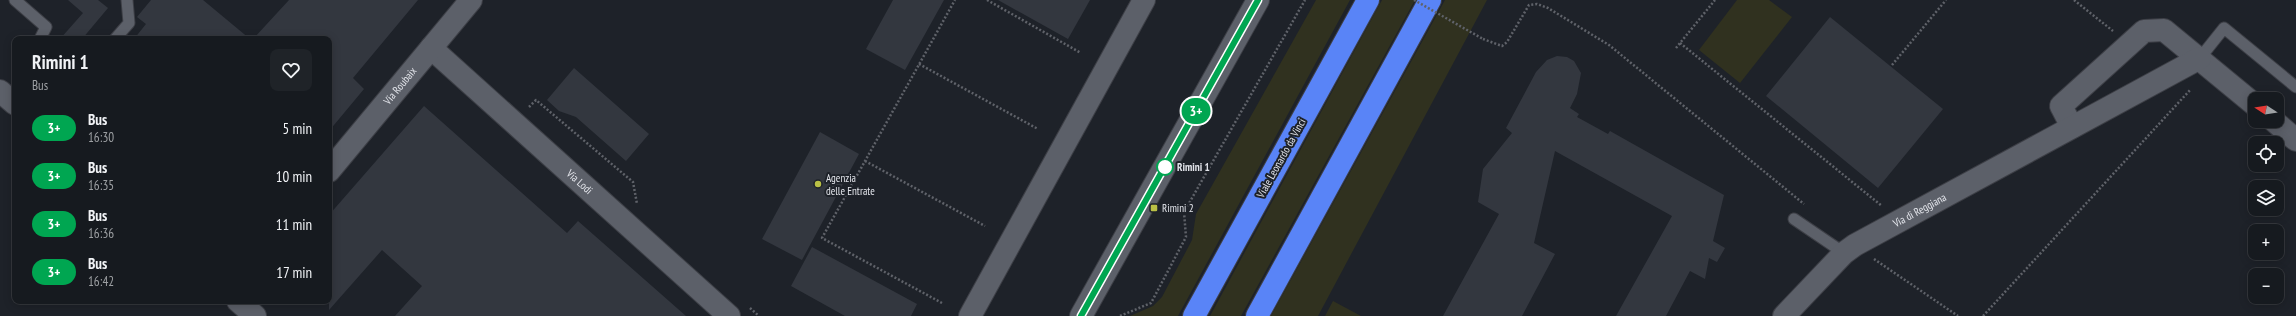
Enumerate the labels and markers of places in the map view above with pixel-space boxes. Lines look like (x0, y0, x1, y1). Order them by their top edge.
marker: Rimini 1 (1156, 158, 1174, 176)
place label: Rimini 1 (1177, 160, 1210, 174)
place label: Agenzia delle Entrate (826, 171, 875, 198)
marker: Agenzia delle Entrate (813, 179, 823, 189)
place label: Rimini 2 (1162, 201, 1194, 215)
marker: Rimini 2 (1149, 203, 1159, 213)

